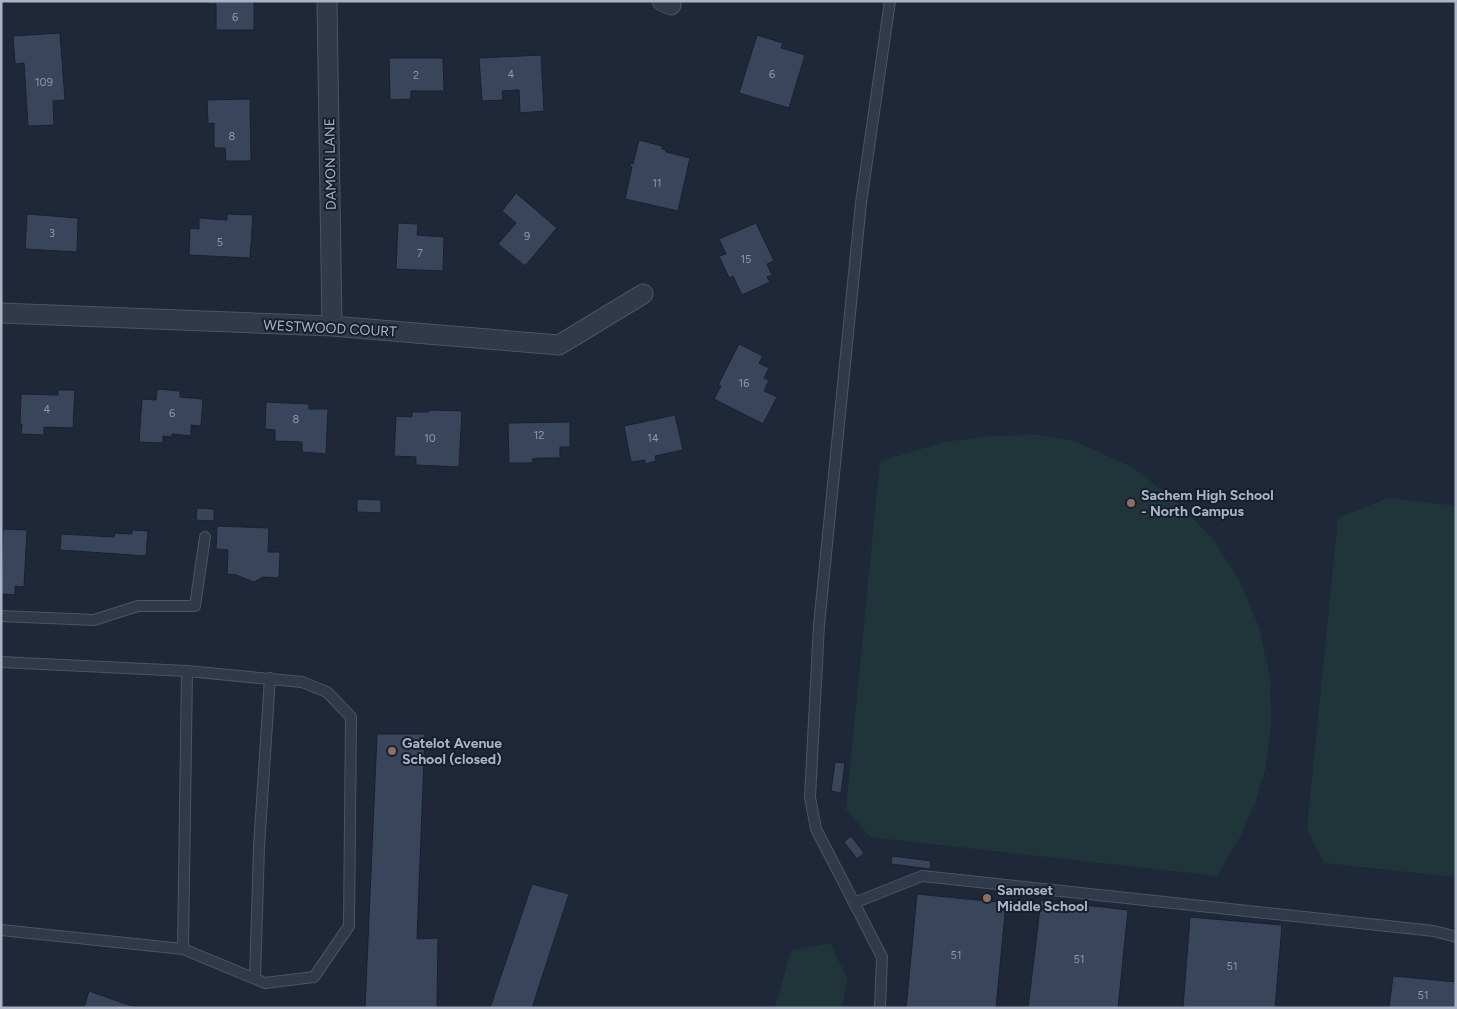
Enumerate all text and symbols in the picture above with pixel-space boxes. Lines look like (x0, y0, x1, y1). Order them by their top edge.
house number: 6 (232, 11, 238, 24)
house number: 4 (508, 68, 515, 81)
house number: 6 (769, 68, 775, 81)
house number: 2 (413, 69, 419, 82)
house number: 109 (35, 76, 53, 89)
street label: DAMON LANE (321, 118, 340, 210)
house number: 8 (229, 130, 236, 143)
house number: 11 (652, 177, 662, 190)
house number: 3 (49, 227, 55, 240)
house number: 9 (524, 230, 530, 243)
house number: 5 (217, 236, 223, 249)
house number: 7 (417, 247, 423, 260)
house number: 15 (741, 253, 751, 266)
street label: WESTWOOD COURT (263, 317, 397, 340)
house number: 16 (739, 377, 749, 390)
house number: 4 (44, 403, 51, 416)
house number: 6 (169, 407, 175, 420)
house number: 8 (293, 413, 300, 426)
house number: 12 (534, 429, 544, 442)
house number: 10 (424, 432, 436, 445)
house number: 14 (647, 432, 659, 445)
place label: Sachem High School - North Campus (1141, 487, 1274, 520)
marker: Sachem High School - North Campus (1125, 497, 1137, 509)
place label: Gatelot Avenue School (closed) (402, 735, 502, 768)
marker: Gatelot Avenue School (closed) (386, 745, 398, 757)
place label: Samoset Middle School (997, 882, 1088, 915)
marker: Samoset Middle School (981, 892, 993, 904)
house number: 51 (951, 949, 961, 962)
house number: 51 (1074, 953, 1084, 966)
house number: 51 (1227, 960, 1237, 973)
house number: 51 (1418, 989, 1428, 1002)

